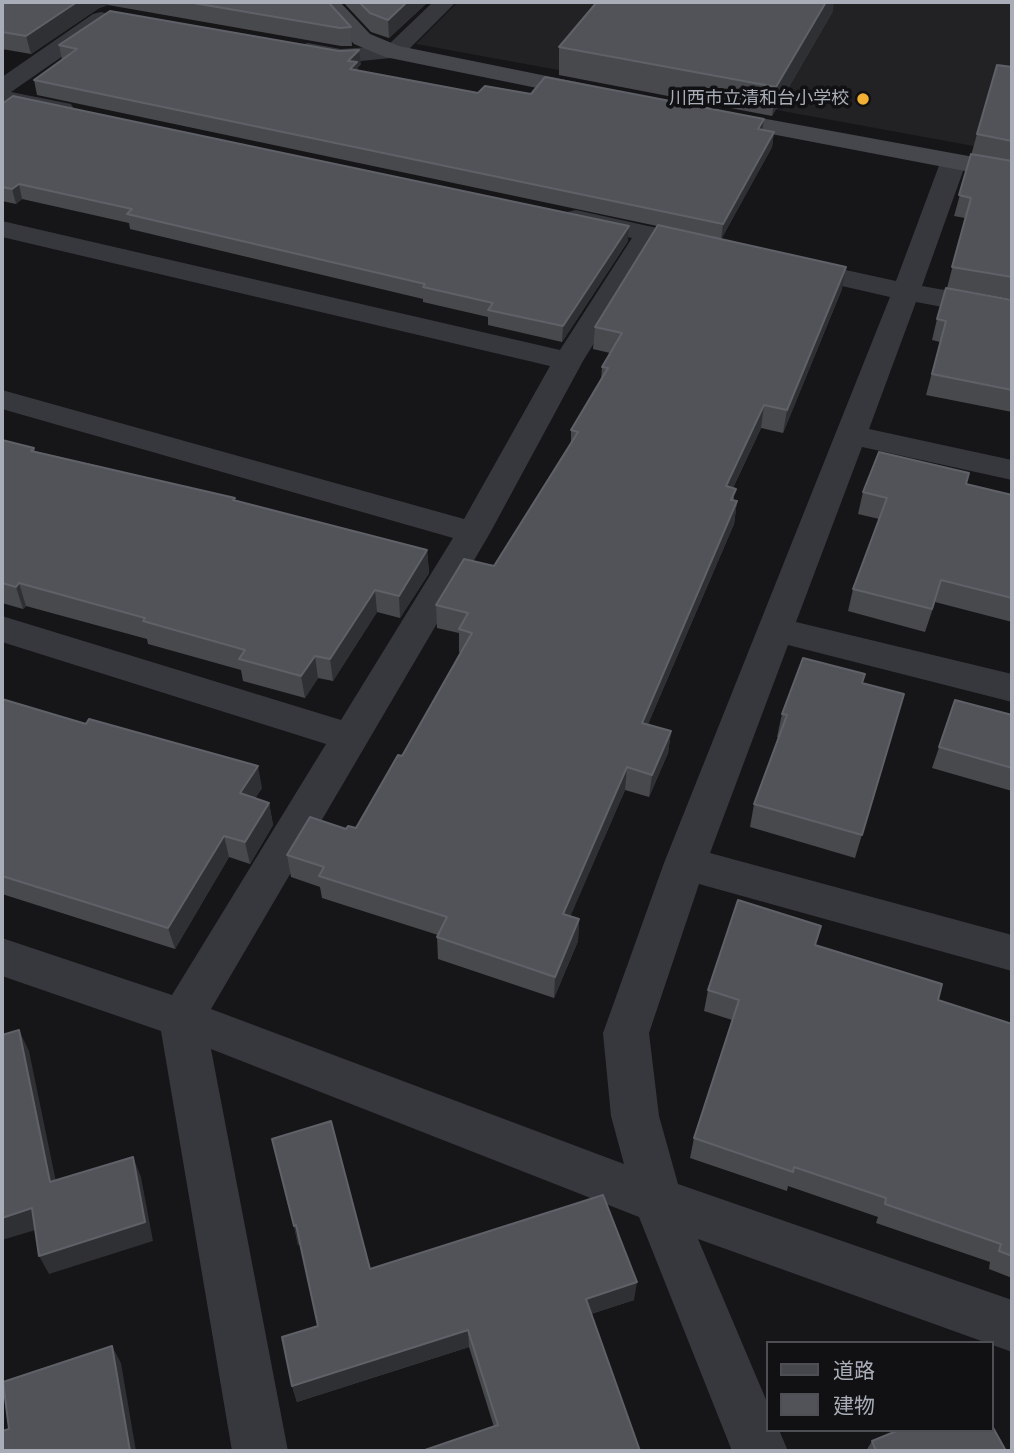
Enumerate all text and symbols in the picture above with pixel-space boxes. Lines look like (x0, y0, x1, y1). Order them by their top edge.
place label: 川西市立清和台小学校 (669, 88, 849, 110)
marker: 川西市立清和台小学校 (855, 91, 871, 107)
legend (766, 1341, 993, 1432)
text: 道路 (833, 1356, 875, 1385)
text: 建物 (833, 1391, 875, 1420)

